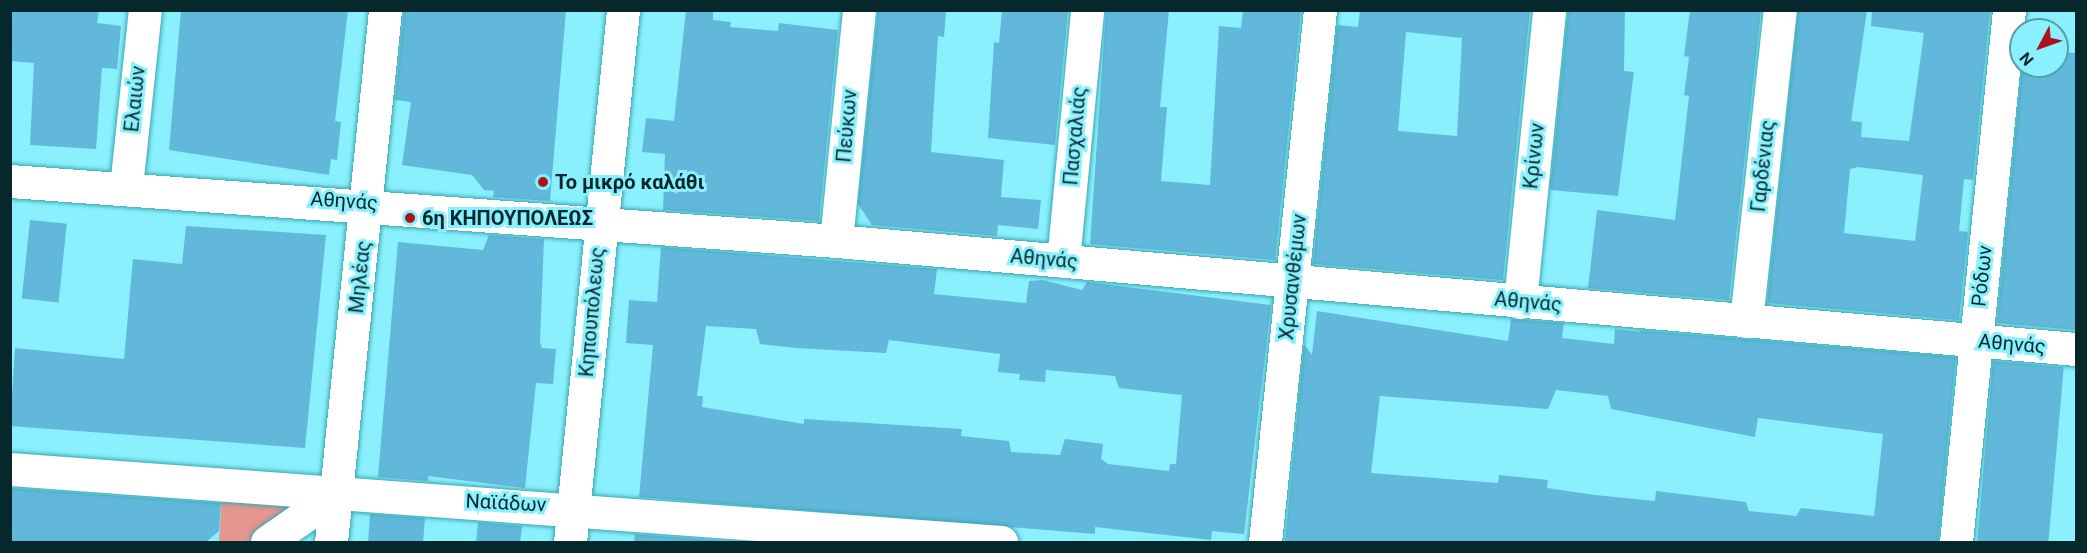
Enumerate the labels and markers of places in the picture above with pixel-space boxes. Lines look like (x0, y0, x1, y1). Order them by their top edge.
place label: Το μικρό καλάθι (555, 170, 704, 194)
marker: Το μικρό καλάθι (536, 175, 550, 189)
place label: 6η ΚΗΠΟΥΠΟΛΕΩΣ (422, 206, 593, 230)
marker: 6η ΚΗΠΟΥΠΟΛΕΩΣ (403, 211, 417, 225)

